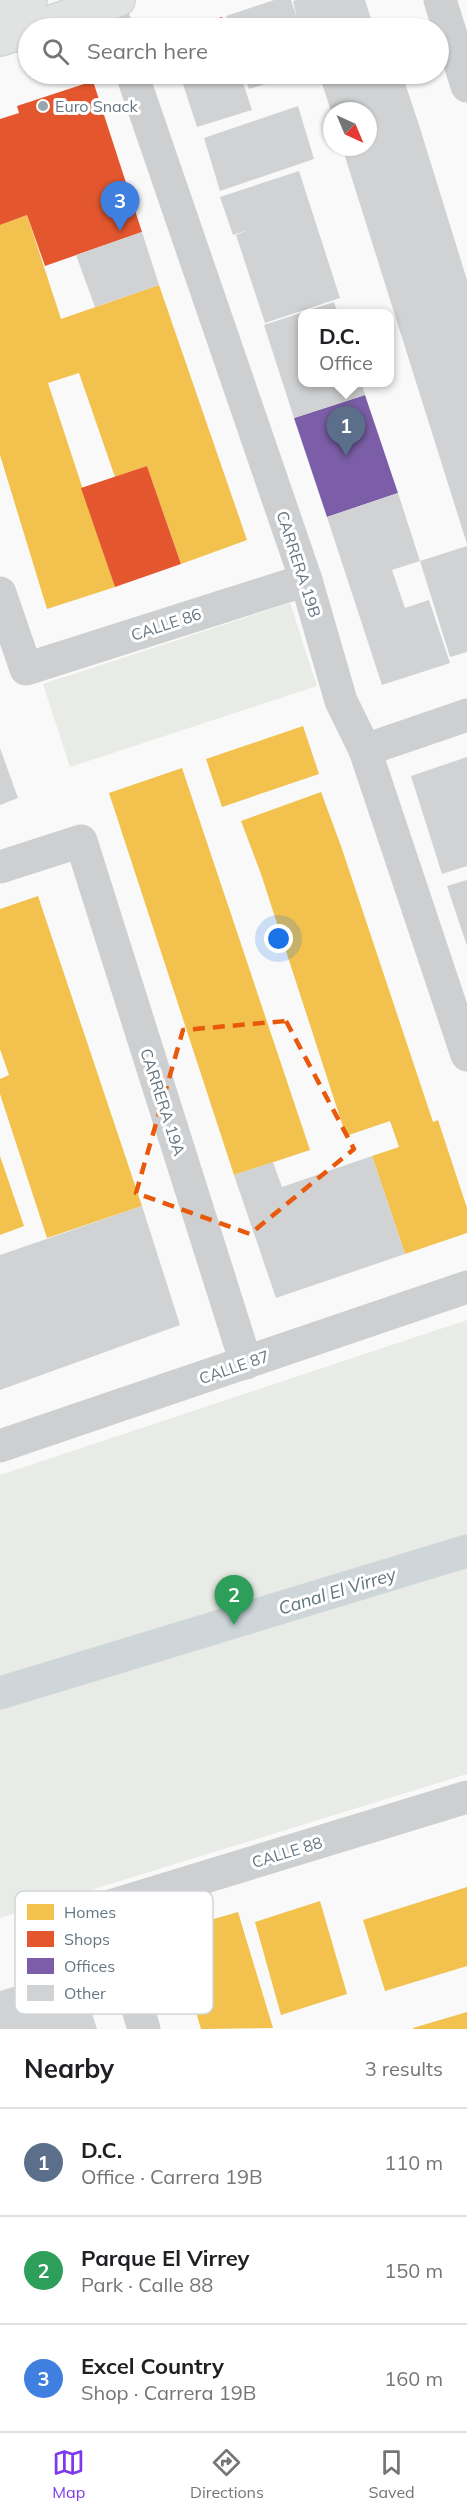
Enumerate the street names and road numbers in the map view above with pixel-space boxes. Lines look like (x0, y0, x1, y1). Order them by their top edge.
street label: CARRERA 19B (272, 508, 326, 620)
street label: CALLE 86 (128, 603, 204, 645)
street label: CARRERA 19A (136, 1046, 190, 1158)
street label: CALLE 87 (196, 1346, 272, 1388)
street label: CALLE 88 (249, 1832, 325, 1872)

